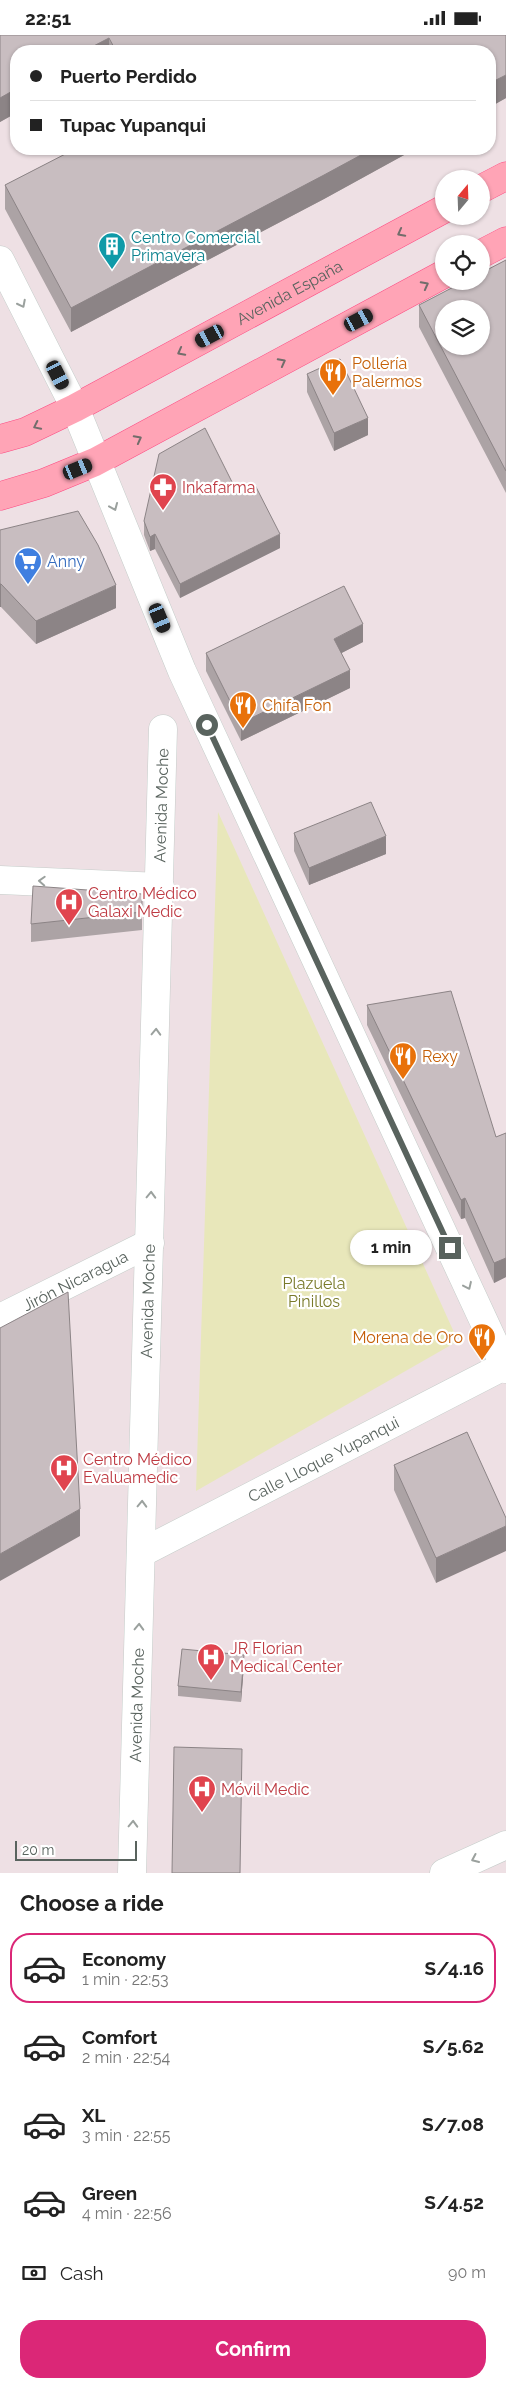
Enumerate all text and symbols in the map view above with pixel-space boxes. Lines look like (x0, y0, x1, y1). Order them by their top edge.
text: 22:51 (25, 7, 71, 29)
text: Puerto Perdido (60, 65, 197, 87)
text: Tupac Yupanqui (60, 114, 206, 136)
north arrow (435, 170, 490, 225)
map controls (435, 170, 490, 355)
one-way arrow (397, 226, 406, 236)
place label: Centro Comercial Primavera (131, 228, 261, 265)
building icon: Centro Comercial Primavera (97, 231, 127, 270)
button: locate (435, 235, 490, 290)
street label: Avenida España (233, 257, 346, 329)
one-way arrow (419, 281, 428, 291)
one-way arrow (16, 298, 26, 307)
button: layers (435, 300, 490, 355)
car (342, 306, 375, 334)
car (193, 322, 226, 350)
one-way arrow (177, 345, 186, 355)
place label: Pollería Palermos (352, 354, 422, 391)
restaurant icon: Pollería Palermos (318, 357, 348, 396)
car (44, 358, 71, 392)
one-way arrow (276, 358, 285, 368)
one-way arrow (33, 420, 42, 431)
one-way arrow (133, 435, 142, 445)
car (61, 456, 94, 482)
pharmacy icon: Inkafarma (148, 472, 178, 511)
place label: Inkafarma (182, 478, 255, 497)
one-way arrow (108, 502, 118, 511)
supermarket icon: Anny (13, 546, 43, 585)
place label: Anny (47, 552, 85, 571)
car (147, 601, 172, 635)
restaurant icon: Chifa Fon (228, 690, 258, 729)
place label: Chifa Fon (262, 696, 332, 715)
route start (196, 714, 218, 736)
street label: Avenida Moche (150, 748, 172, 863)
one-way arrow (37, 876, 45, 887)
place label: Centro Médico Galaxi Medic (88, 884, 197, 921)
hospital icon: Centro Médico Galaxi Medic (54, 887, 84, 926)
one-way arrow (151, 1028, 161, 1036)
restaurant icon: Rexy (388, 1041, 418, 1080)
place label: Rexy (422, 1047, 458, 1066)
one-way arrow (146, 1190, 157, 1198)
callout: 1 min (350, 1231, 432, 1265)
route end (439, 1237, 461, 1259)
text: 1 min (371, 1238, 411, 1257)
street label: Avenida Moche (137, 1244, 159, 1359)
street label: Jirón Nicaragua (20, 1247, 131, 1315)
park label: Plazuela Pinillos (283, 1274, 345, 1311)
one-way arrow (461, 1281, 472, 1290)
restaurant icon: Morena de Oro (467, 1322, 497, 1361)
place label: Morena de Oro (352, 1328, 463, 1347)
street label: Calle Lloque Yupanqui (245, 1413, 402, 1506)
place label: Centro Médico Evaluamedic (83, 1450, 192, 1487)
hospital icon: Centro Médico Evaluamedic (49, 1453, 79, 1492)
one-way arrow (137, 1500, 147, 1508)
one-way arrow (133, 1623, 144, 1631)
place label: JR Florian Medical Center (230, 1639, 342, 1676)
hospital icon: JR Florian Medical Center (196, 1642, 226, 1681)
street label: Avenida Moche (126, 1648, 148, 1763)
hospital icon: Móvil Medic (187, 1774, 217, 1813)
place label: Móvil Medic (221, 1780, 310, 1799)
one-way arrow (128, 1820, 139, 1828)
scale bar (15, 1838, 138, 1861)
text: 20 m (22, 1842, 54, 1858)
one-way arrow (471, 1853, 480, 1864)
text: Choose a ride (20, 1890, 164, 1916)
icon: car (22, 1946, 67, 1991)
text: Economy (82, 1948, 166, 1970)
text: S/4.16 (425, 1957, 484, 1979)
text: 1 min · 22:53 (82, 1970, 169, 1989)
icon: car (22, 2024, 67, 2069)
text: Comfort (82, 2026, 157, 2048)
text: S/5.62 (423, 2035, 484, 2057)
text: 2 min · 22:54 (82, 2048, 170, 2067)
icon: car (22, 2102, 67, 2147)
text: XL (82, 2104, 105, 2126)
text: S/7.08 (422, 2113, 484, 2135)
text: 3 min · 22:55 (82, 2126, 170, 2145)
icon: car (22, 2180, 67, 2225)
text: Green (82, 2182, 137, 2204)
text: S/4.52 (424, 2191, 484, 2213)
text: 4 min · 22:56 (82, 2204, 172, 2223)
icon: cash (20, 2259, 48, 2287)
text: Cash (60, 2262, 104, 2284)
text: 90 m (448, 2263, 486, 2282)
button: Confirm (20, 2320, 486, 2378)

